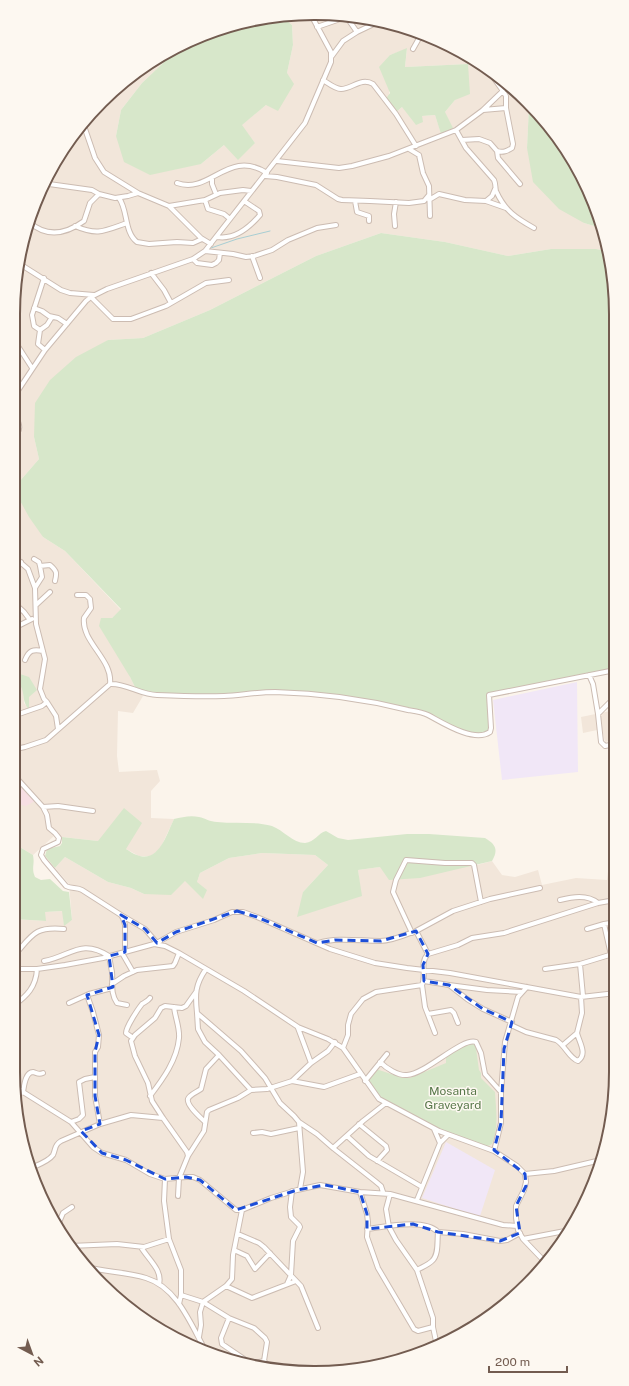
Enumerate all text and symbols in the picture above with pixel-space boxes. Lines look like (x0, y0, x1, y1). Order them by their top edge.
park label: Mosanta Graveyard (424, 1084, 482, 1112)
north arrow (12, 1334, 52, 1374)
scale bar (489, 1348, 567, 1374)
text: N (31, 1354, 46, 1369)
text: 200 m (495, 1355, 530, 1369)

